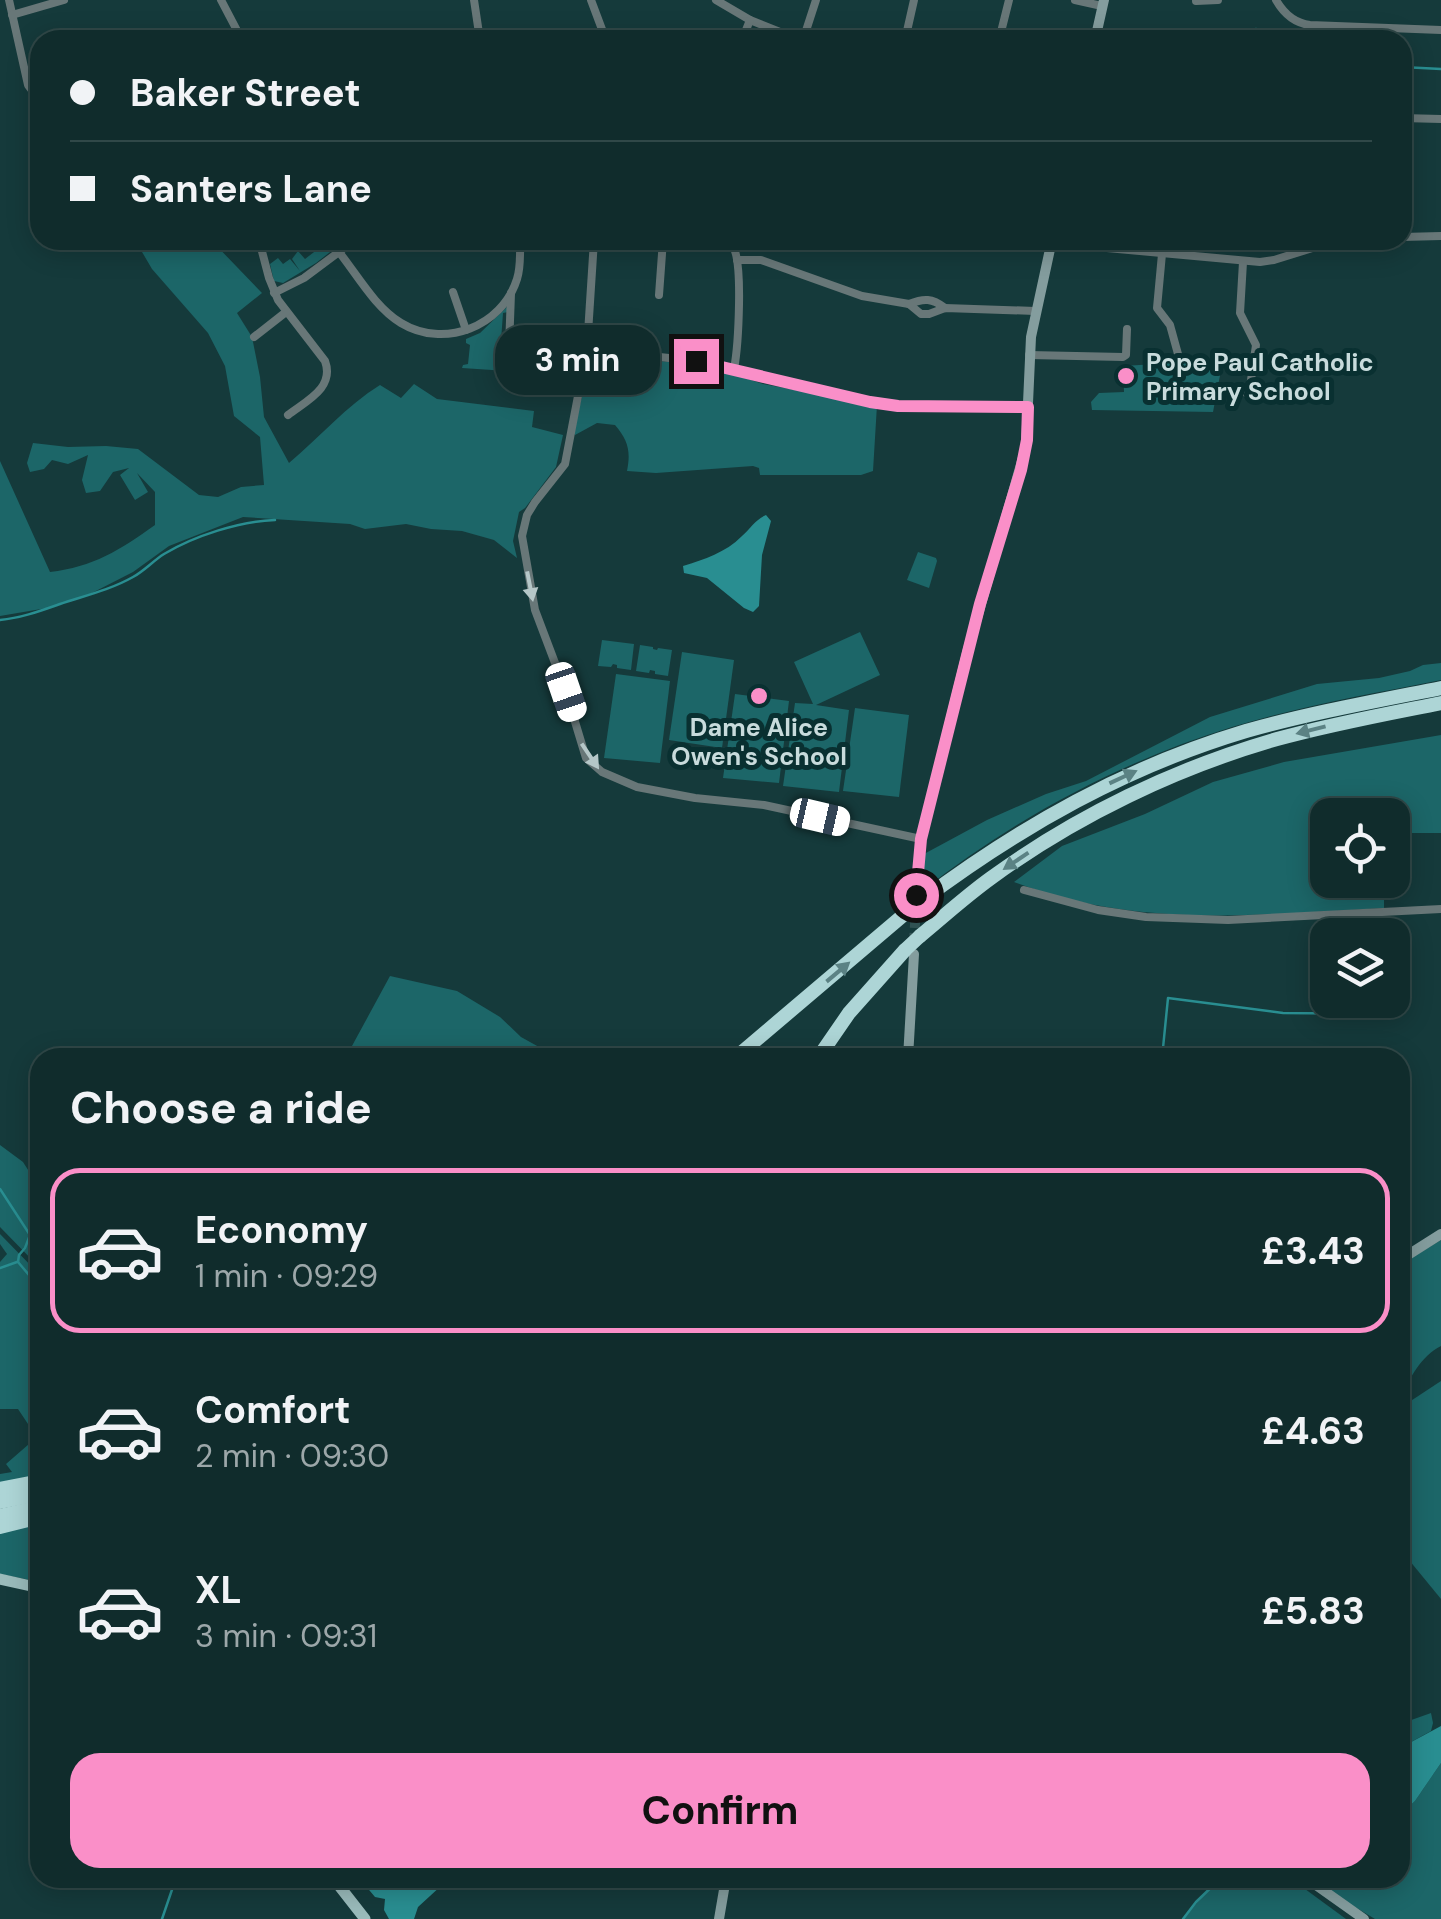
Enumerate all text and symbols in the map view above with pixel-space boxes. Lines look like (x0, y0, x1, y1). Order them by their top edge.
text: Baker Street (130, 68, 361, 118)
text: Santers Lane (130, 164, 372, 214)
callout: 3 min (496, 326, 661, 396)
text: 3 min (535, 339, 620, 381)
route end (674, 339, 719, 384)
place label: Pope Paul Catholic Primary School (1146, 346, 1374, 408)
marker: Pope Paul Catholic Primary School (1115, 365, 1137, 387)
one-way arrow (523, 571, 539, 602)
car (542, 659, 590, 725)
marker: Dame Alice Owen's School (748, 685, 770, 707)
place label: Dame Alice Owen's School (671, 711, 847, 773)
one-way arrow (1295, 723, 1326, 739)
one-way arrow (580, 742, 600, 769)
one-way arrow (1109, 769, 1138, 785)
car (787, 796, 853, 838)
map controls (1310, 798, 1410, 1018)
button: locate (1310, 798, 1410, 898)
one-way arrow (1002, 852, 1029, 870)
route start (894, 873, 939, 918)
button: layers (1310, 918, 1410, 1018)
one-way arrow (825, 961, 850, 983)
text: Choose a ride (70, 1078, 372, 1137)
text: Economy (195, 1205, 368, 1255)
icon: car (75, 1206, 165, 1296)
text: £3.43 (1261, 1226, 1365, 1276)
text: 1 min · 09:29 (195, 1255, 378, 1297)
text: Comfort (195, 1385, 351, 1435)
icon: car (75, 1386, 165, 1476)
text: £4.63 (1261, 1406, 1365, 1456)
text: 2 min · 09:30 (195, 1435, 389, 1477)
text: XL (195, 1565, 242, 1615)
icon: car (75, 1566, 165, 1656)
text: £5.83 (1261, 1586, 1365, 1636)
text: 3 min · 09:31 (195, 1615, 377, 1657)
button: Confirm (70, 1753, 1370, 1868)

